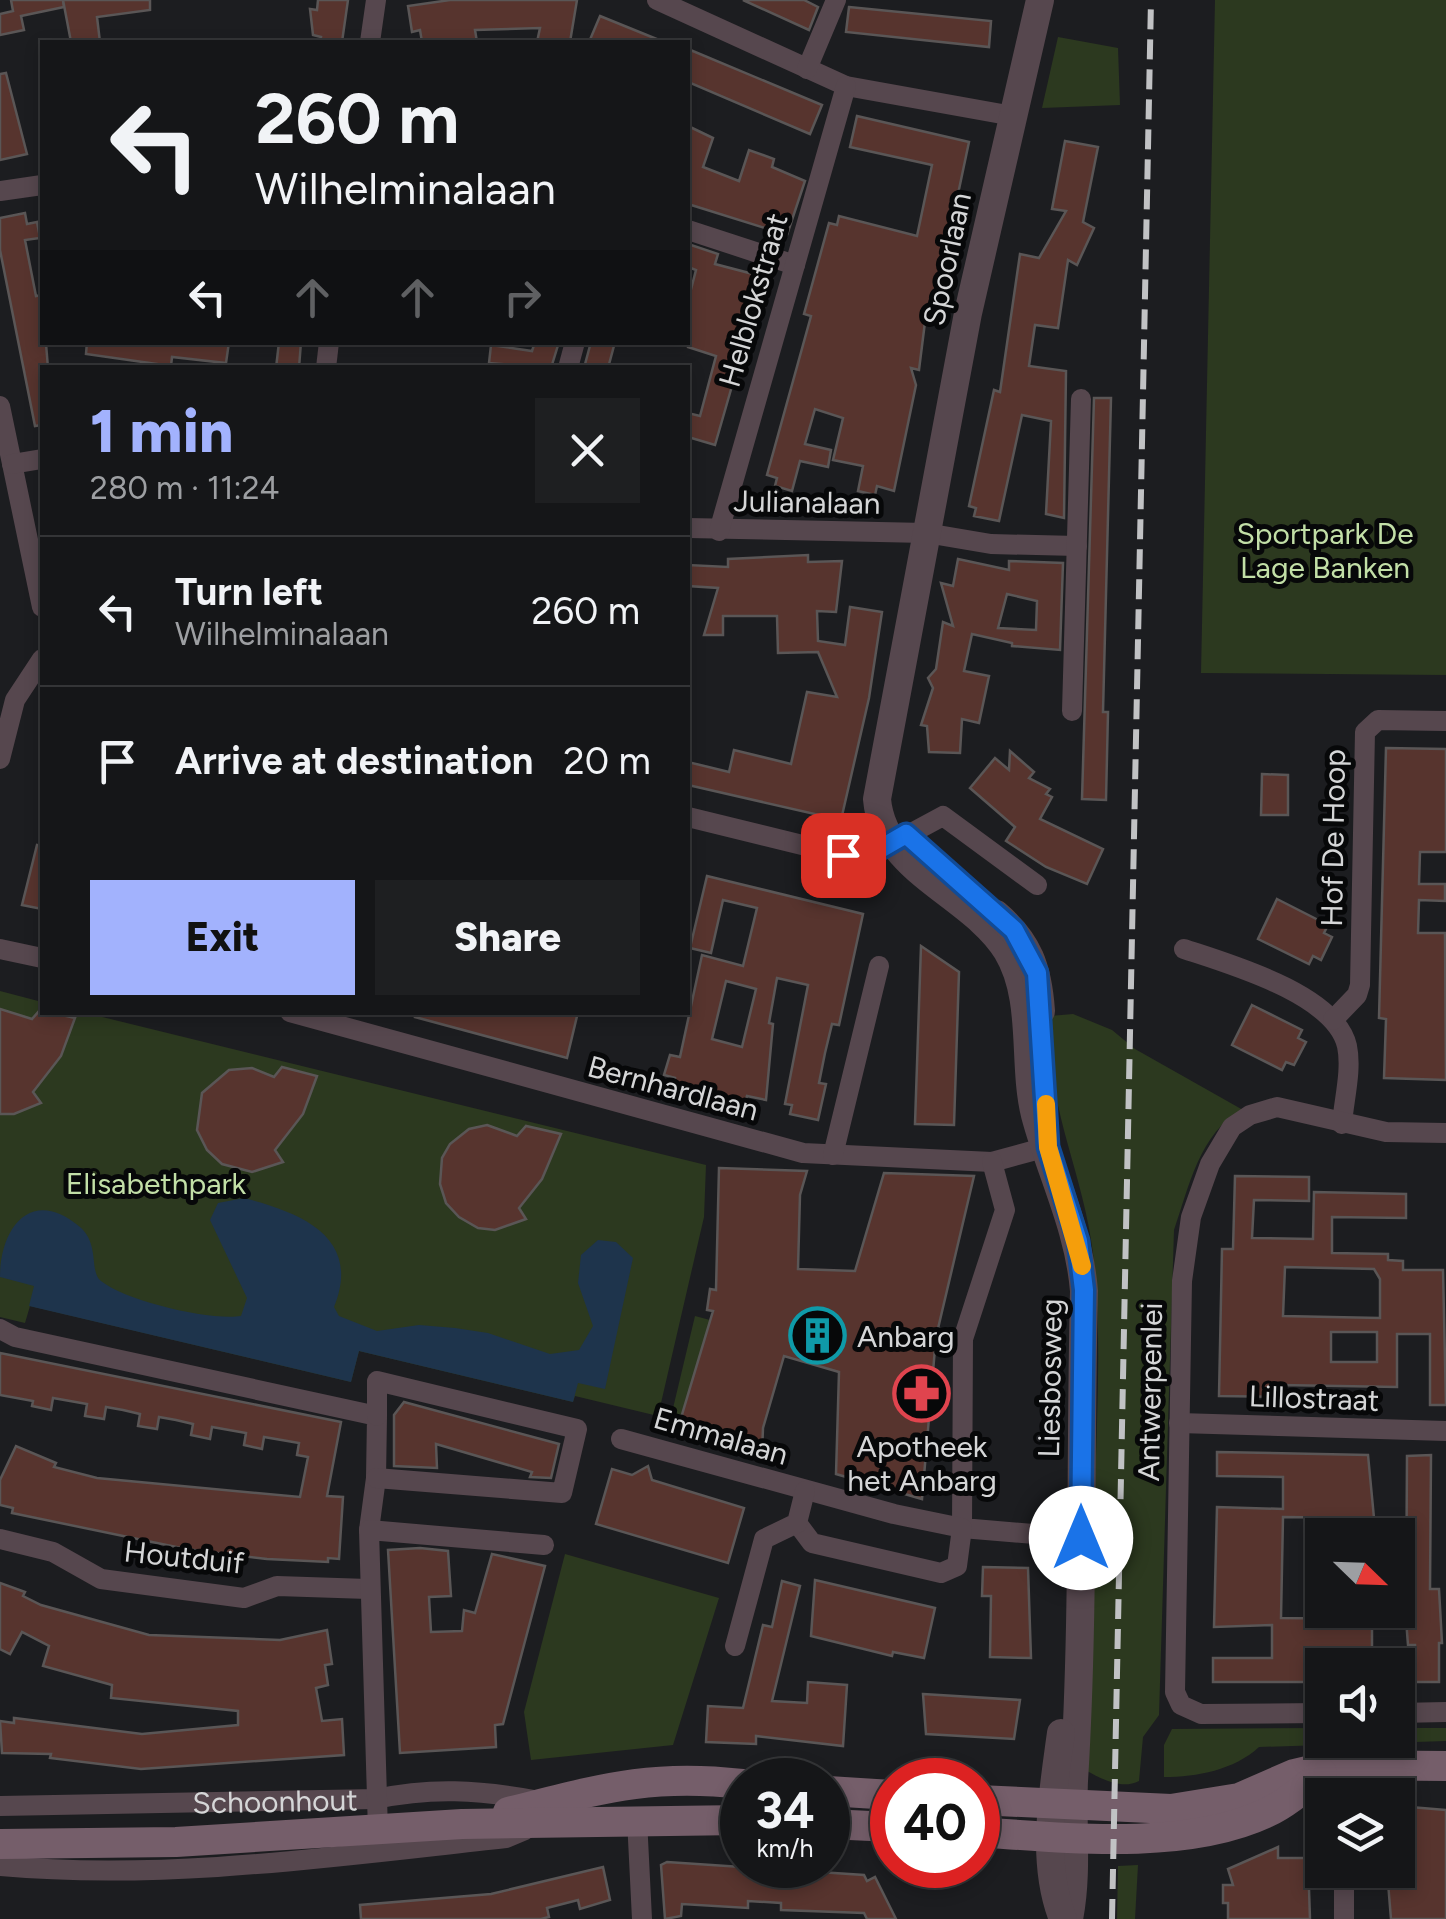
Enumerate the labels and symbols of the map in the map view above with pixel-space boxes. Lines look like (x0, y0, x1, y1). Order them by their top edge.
street label: Spoorlaan (915, 189, 979, 329)
street label: Helblokstraat (711, 209, 795, 391)
street label: Julianalaan (733, 482, 881, 522)
park label: Sportpark De Lage Banken (1236, 515, 1414, 586)
street label: Hof De Hoop (1313, 749, 1353, 927)
pin (801, 813, 886, 898)
street label: Bernhardlaan (584, 1047, 762, 1129)
park label: Elisabethpark (66, 1165, 247, 1202)
street label: Liesbosweg (1030, 1298, 1070, 1458)
street label: Antwerpenlei (1130, 1302, 1170, 1482)
building icon: Anbarg (788, 1306, 848, 1366)
place label: Anbarg (857, 1318, 955, 1355)
pharmacy icon: Apotheek het Anbarg (892, 1364, 952, 1424)
street label: Lillostraat (1248, 1377, 1380, 1419)
street label: Emmalaan (650, 1399, 792, 1473)
place label: Apotheek het Anbarg (847, 1428, 997, 1499)
position arrow (1029, 1486, 1133, 1590)
north arrow (1305, 1518, 1415, 1628)
street label: Houtduif (122, 1532, 246, 1582)
speed limit sign: 40 (870, 1758, 1000, 1888)
street label: Schoonhout (192, 1781, 358, 1821)

